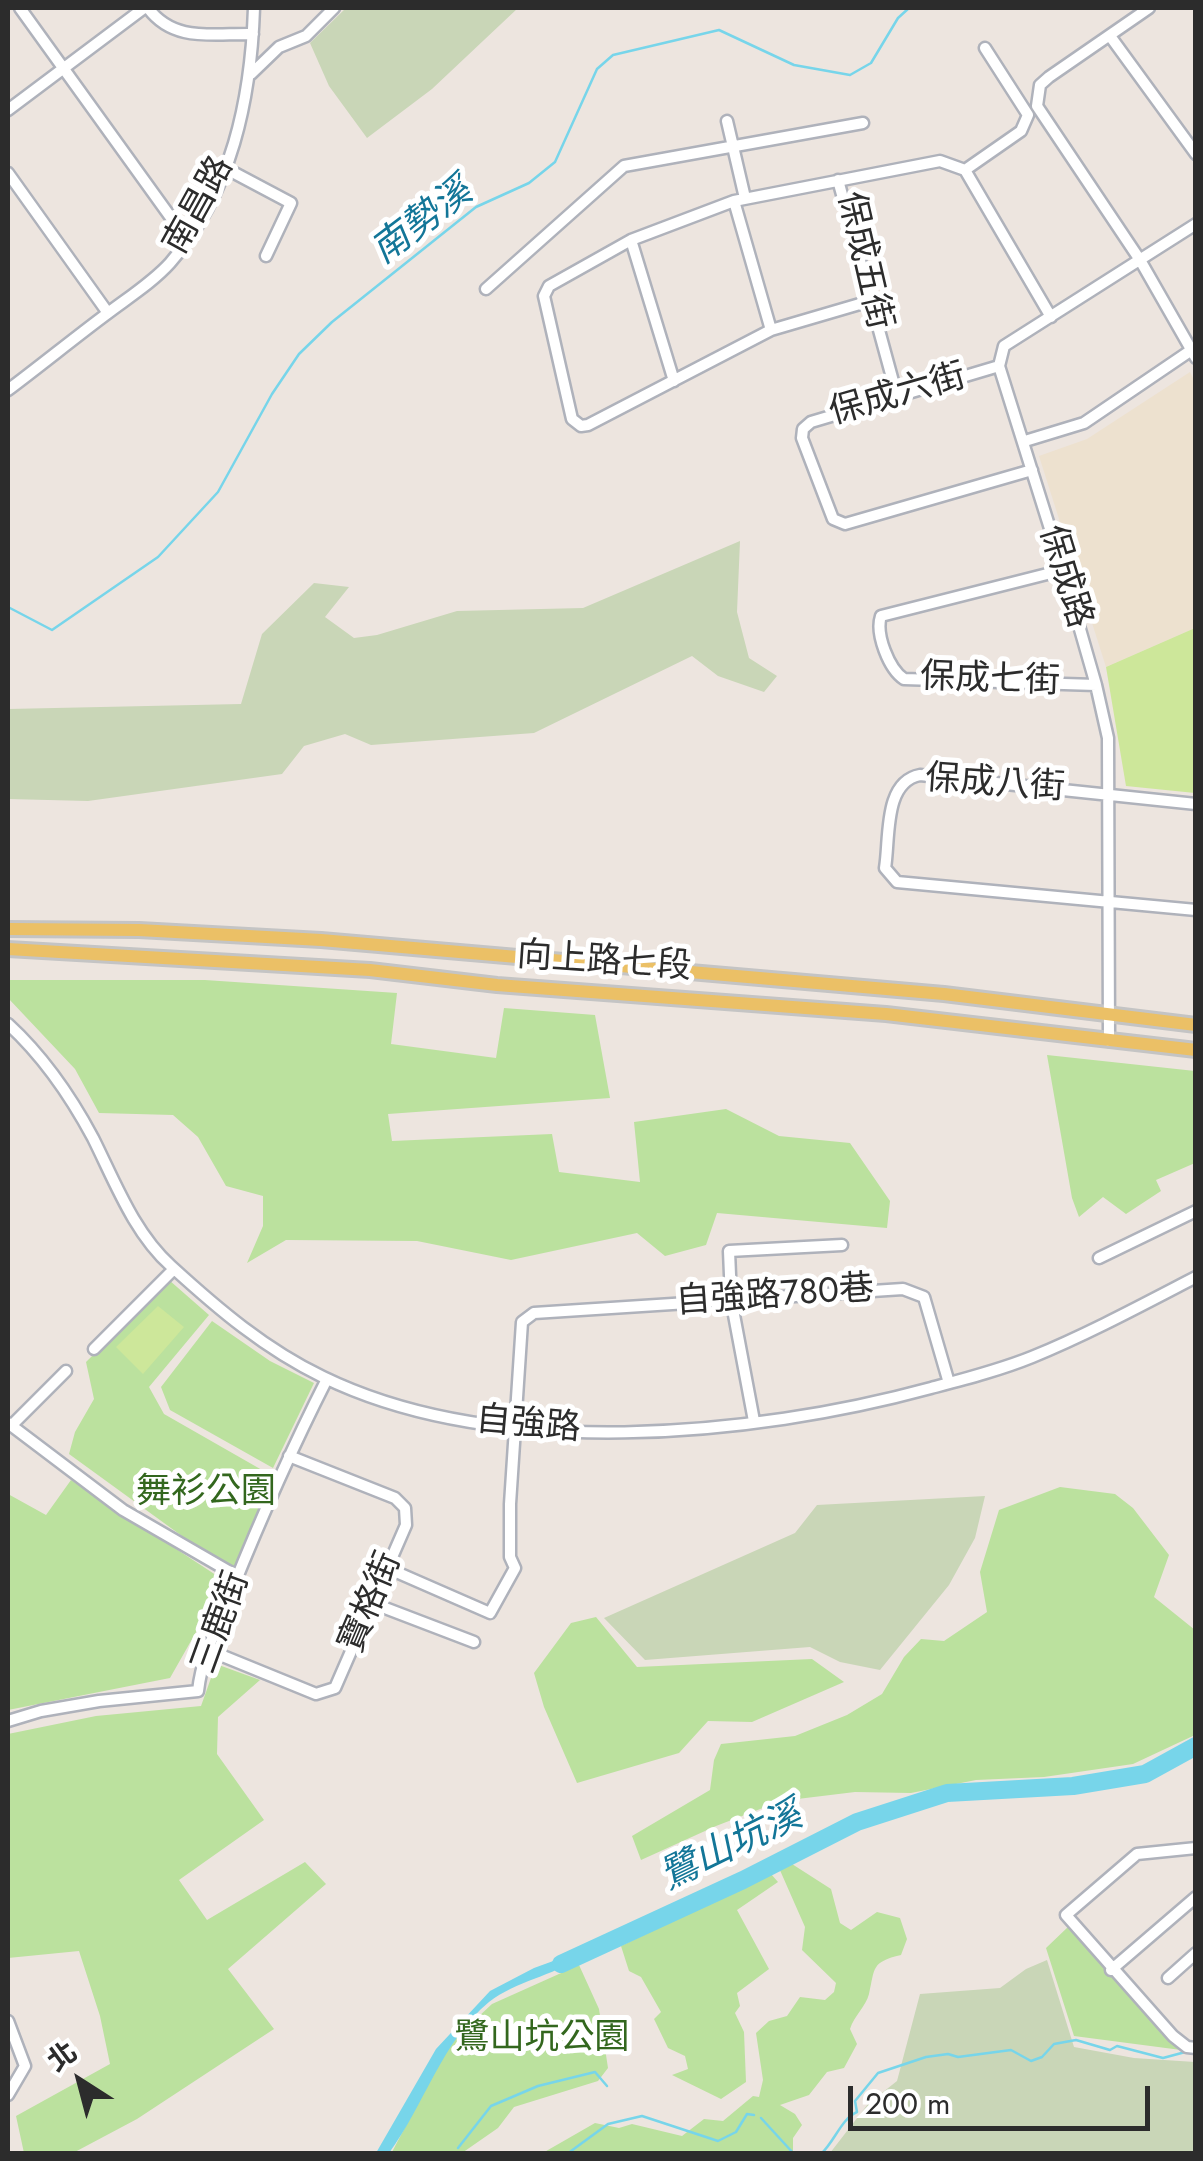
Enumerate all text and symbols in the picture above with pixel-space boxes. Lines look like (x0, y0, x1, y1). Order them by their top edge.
street label: 南昌路 (156, 150, 244, 262)
water label: 南勢溪 (364, 170, 482, 276)
street label: 保成五街 (827, 188, 899, 334)
street label: 保成六街 (825, 357, 971, 435)
street label: 保成路 (1029, 521, 1099, 633)
street label: 保成七街 (919, 658, 1061, 704)
street label: 保成八街 (924, 759, 1066, 811)
street label: 向上路七段 (515, 936, 693, 990)
street label: 自強路780巷 (675, 1269, 875, 1325)
street label: 自強路 (474, 1401, 582, 1451)
park label: 舞衫公園 (136, 1473, 276, 1515)
street label: 寶格街 (332, 1546, 412, 1660)
street label: 三鹿街 (184, 1566, 260, 1680)
water label: 鷺山坑溪 (654, 1794, 810, 1902)
park label: 鷺山坑公園 (455, 2019, 629, 2061)
north arrow (30, 2031, 130, 2131)
text: 北 (39, 2032, 85, 2081)
scale bar (853, 2066, 1156, 2128)
text: 200 m (865, 2082, 950, 2125)

